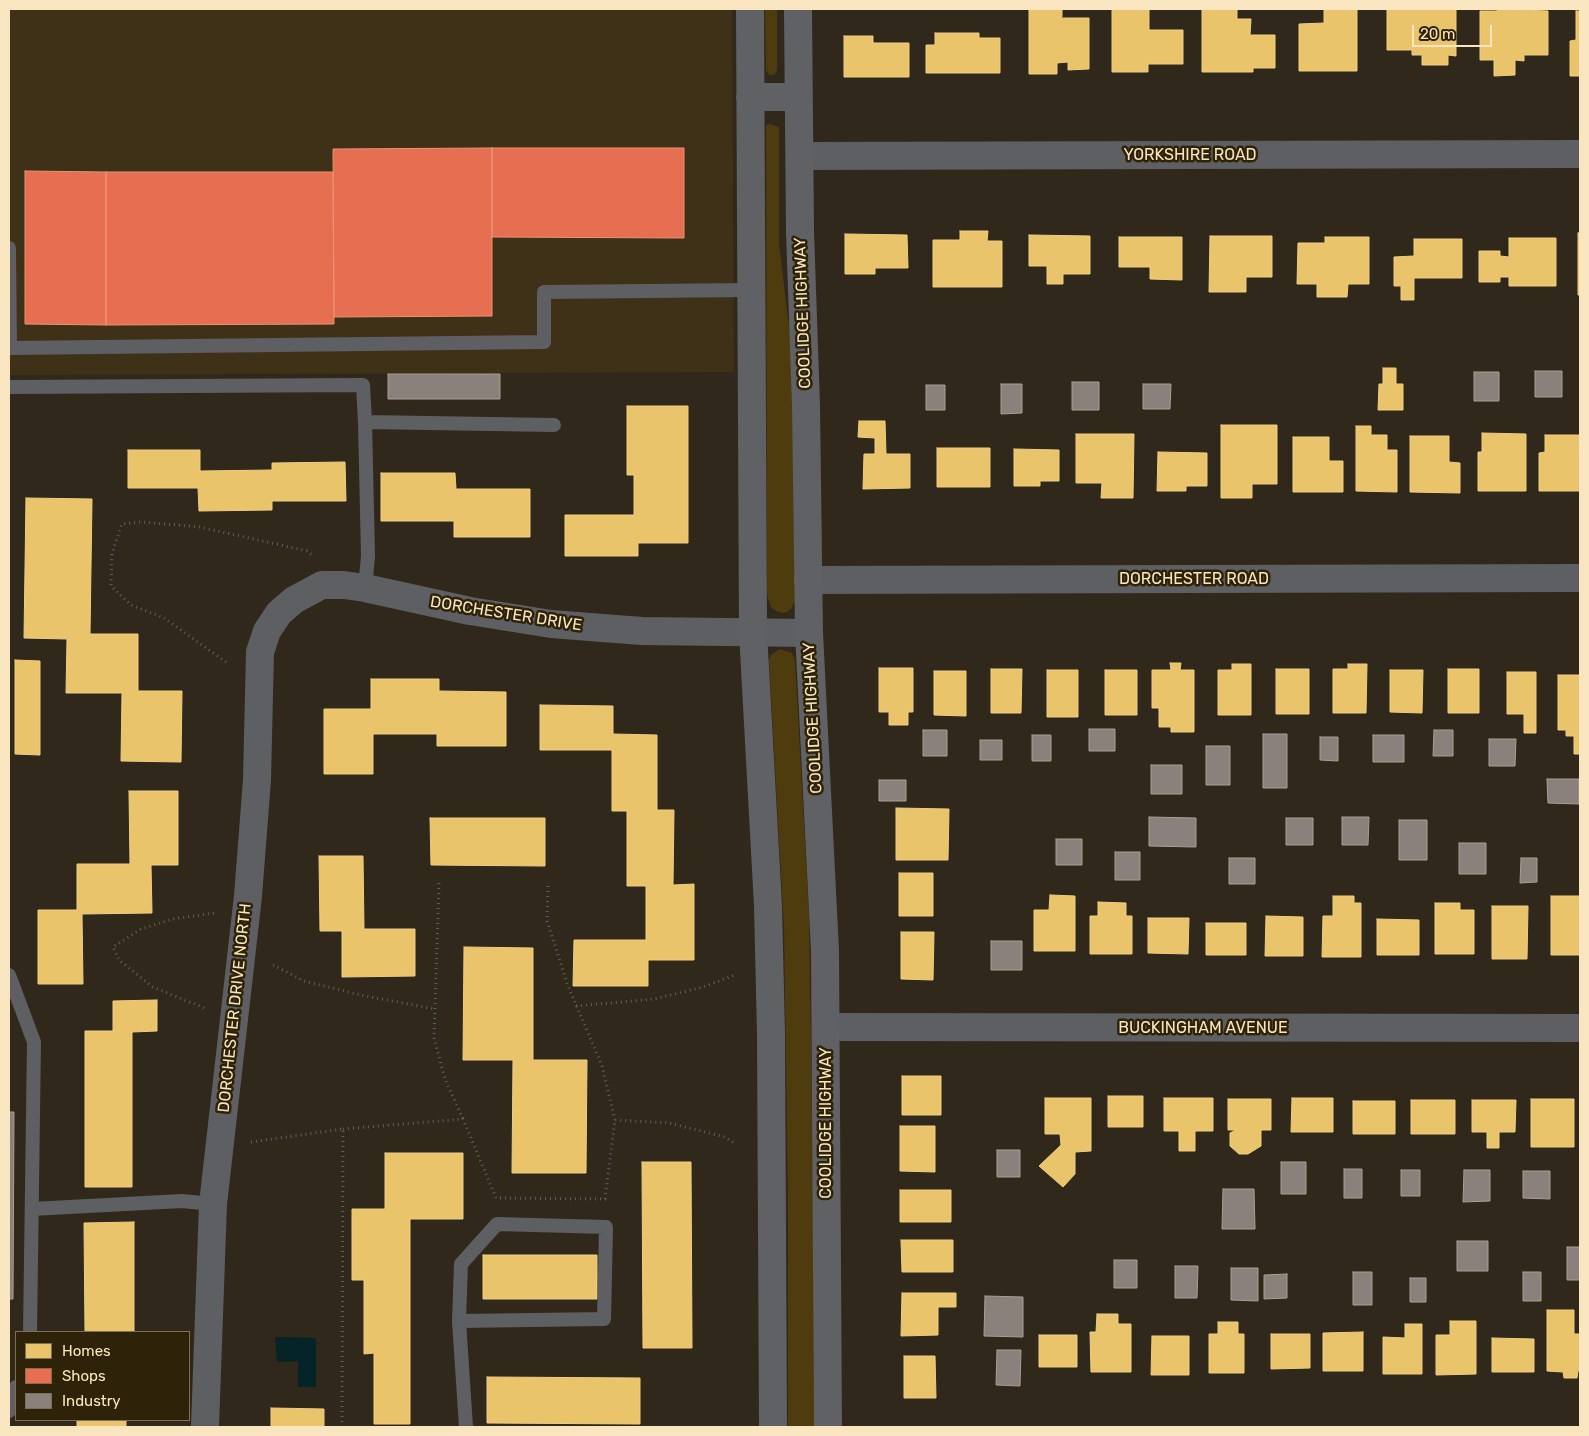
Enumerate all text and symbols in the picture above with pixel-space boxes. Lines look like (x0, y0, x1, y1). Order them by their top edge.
scale bar (1414, 15, 1494, 47)
text: 20 m (1420, 25, 1455, 43)
street label: YORKSHIRE ROAD (1123, 145, 1257, 165)
street label: COOLIDGE HIGHWAY (791, 237, 815, 389)
street label: DORCHESTER ROAD (1119, 569, 1269, 589)
street label: DORCHESTER DRIVE (429, 593, 583, 635)
street label: COOLIDGE HIGHWAY (799, 642, 827, 794)
street label: DORCHESTER DRIVE NORTH (214, 902, 256, 1114)
street label: BUCKINGHAM AVENUE (1118, 1018, 1288, 1038)
street label: COOLIDGE HIGHWAY (816, 1047, 836, 1199)
legend (15, 1331, 190, 1421)
text: Homes (62, 1342, 111, 1360)
text: Shops (62, 1367, 106, 1385)
text: Industry (62, 1392, 121, 1410)

